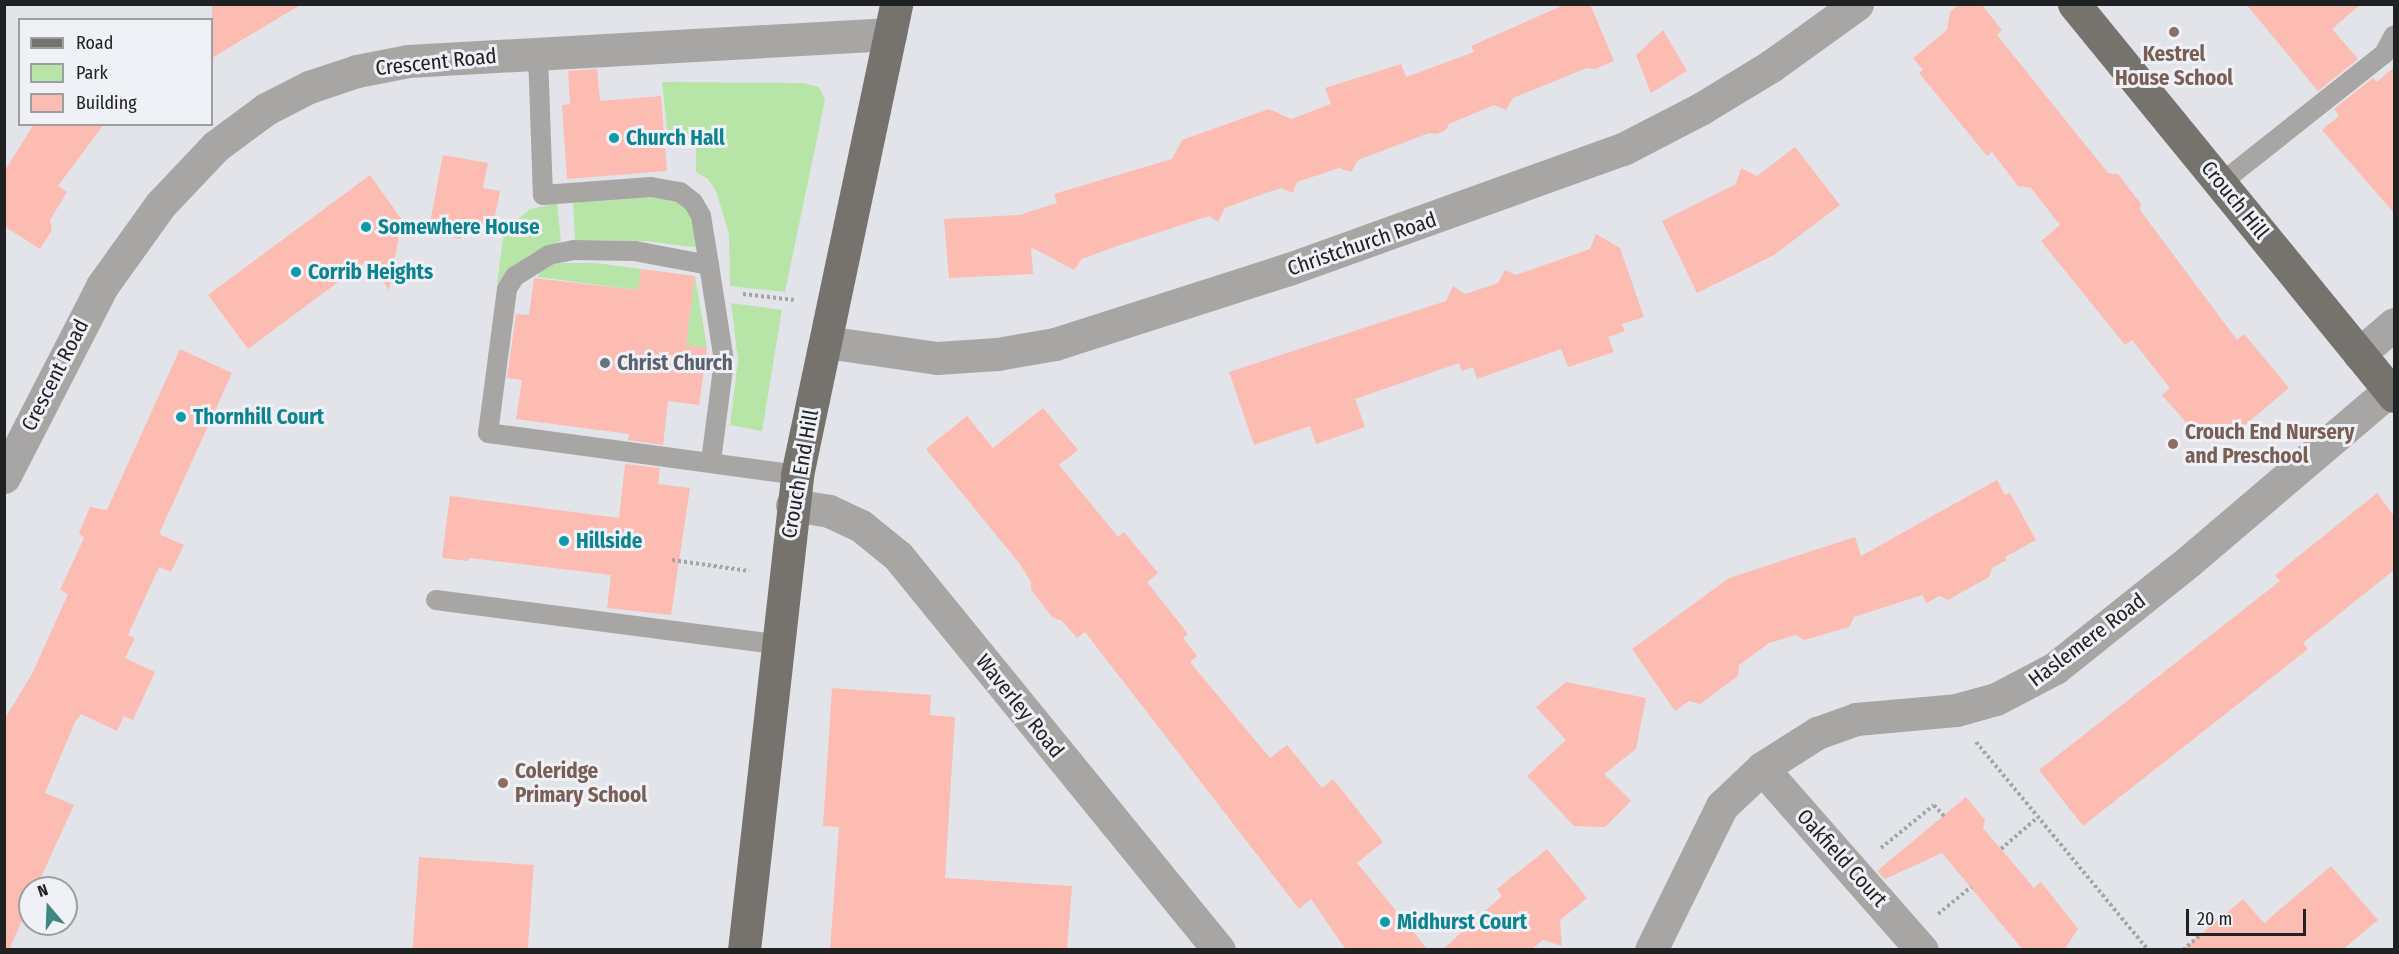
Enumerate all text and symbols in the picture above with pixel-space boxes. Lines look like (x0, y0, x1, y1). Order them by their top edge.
legend (18, 18, 213, 126)
marker: Kestrel House School (2167, 25, 2181, 39)
text: Road (76, 32, 113, 54)
place label: Kestrel House School (2115, 41, 2233, 91)
street label: Crescent Road (374, 43, 498, 81)
text: Park (76, 62, 108, 84)
text: Building (76, 92, 137, 114)
place label: Church Hall (626, 125, 725, 151)
marker: Church Hall (607, 131, 621, 145)
street label: Crouch Hill (2196, 156, 2274, 244)
street label: Christchurch Road (1284, 207, 1440, 281)
place label: Somewhere House (378, 214, 540, 240)
marker: Somewhere House (359, 220, 373, 234)
place label: Corrib Heights (308, 259, 433, 285)
marker: Corrib Heights (289, 265, 303, 279)
street label: Crescent Road (16, 315, 94, 435)
place label: Christ Church (617, 350, 733, 376)
marker: Christ Church (598, 356, 612, 370)
place label: Thornhill Court (193, 404, 324, 430)
street label: Crouch End Hill (776, 408, 824, 540)
marker: Thornhill Court (174, 410, 188, 424)
place label: Crouch End Nursery and Preschool (2185, 419, 2355, 469)
marker: Crouch End Nursery and Preschool (2166, 437, 2180, 451)
place label: Hillside (576, 528, 642, 554)
marker: Hillside (557, 534, 571, 548)
street label: Haslemere Road (2024, 588, 2150, 692)
street label: Waverley Road (971, 649, 1069, 763)
place label: Coleridge Primary School (515, 758, 647, 808)
marker: Coleridge Primary School (496, 776, 510, 790)
street label: Oakfield Court (1792, 804, 1892, 912)
north arrow (18, 876, 78, 936)
text: N (35, 880, 50, 901)
scale bar (2189, 897, 2309, 935)
text: 20 m (2197, 908, 2232, 930)
place label: Midhurst Court (1397, 909, 1527, 935)
marker: Midhurst Court (1378, 915, 1392, 929)

